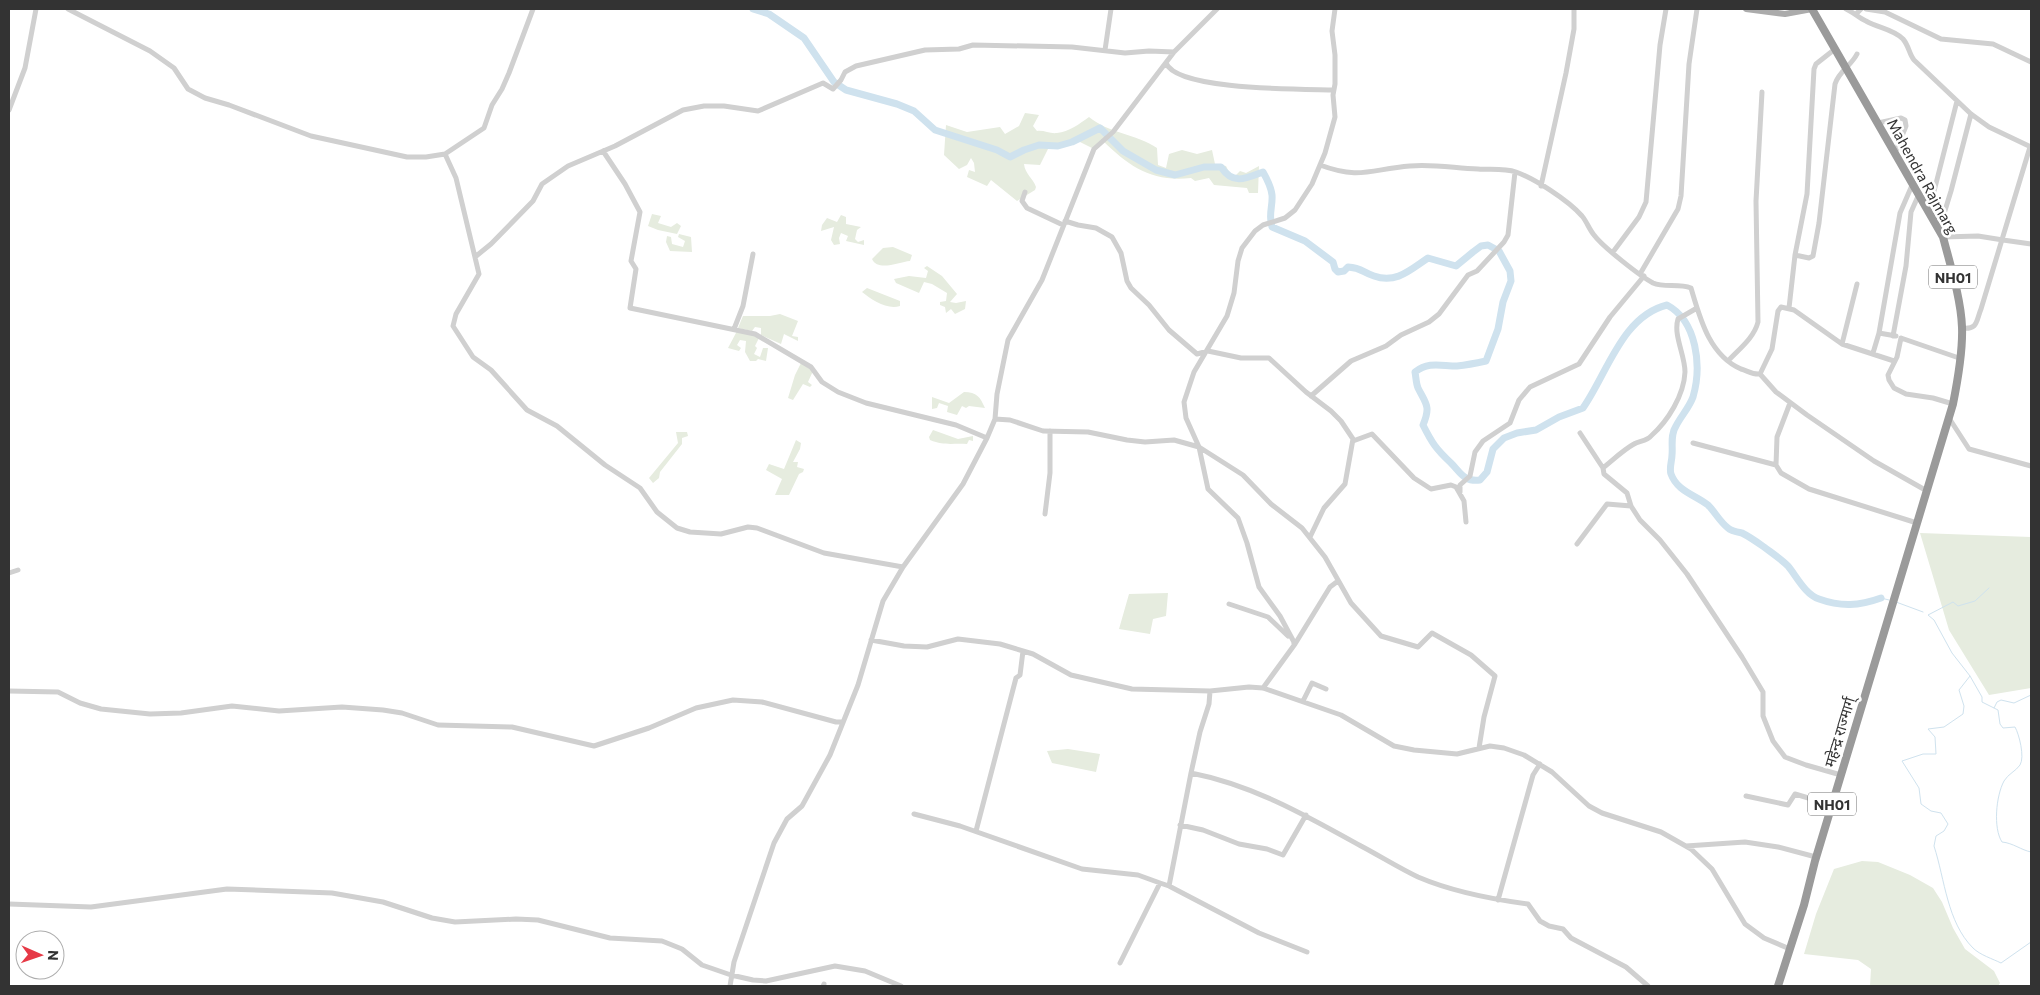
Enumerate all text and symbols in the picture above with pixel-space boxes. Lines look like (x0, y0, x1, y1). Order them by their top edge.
street label: Mahendra Rajmarg (1884, 115, 1962, 237)
road number: NH01 (1929, 266, 1977, 288)
street label: महेन्द्र राज्मार्ग् (1820, 693, 1861, 770)
road number: NH01 (1808, 792, 1856, 816)
north arrow (15, 930, 65, 980)
text: N (45, 950, 62, 961)

